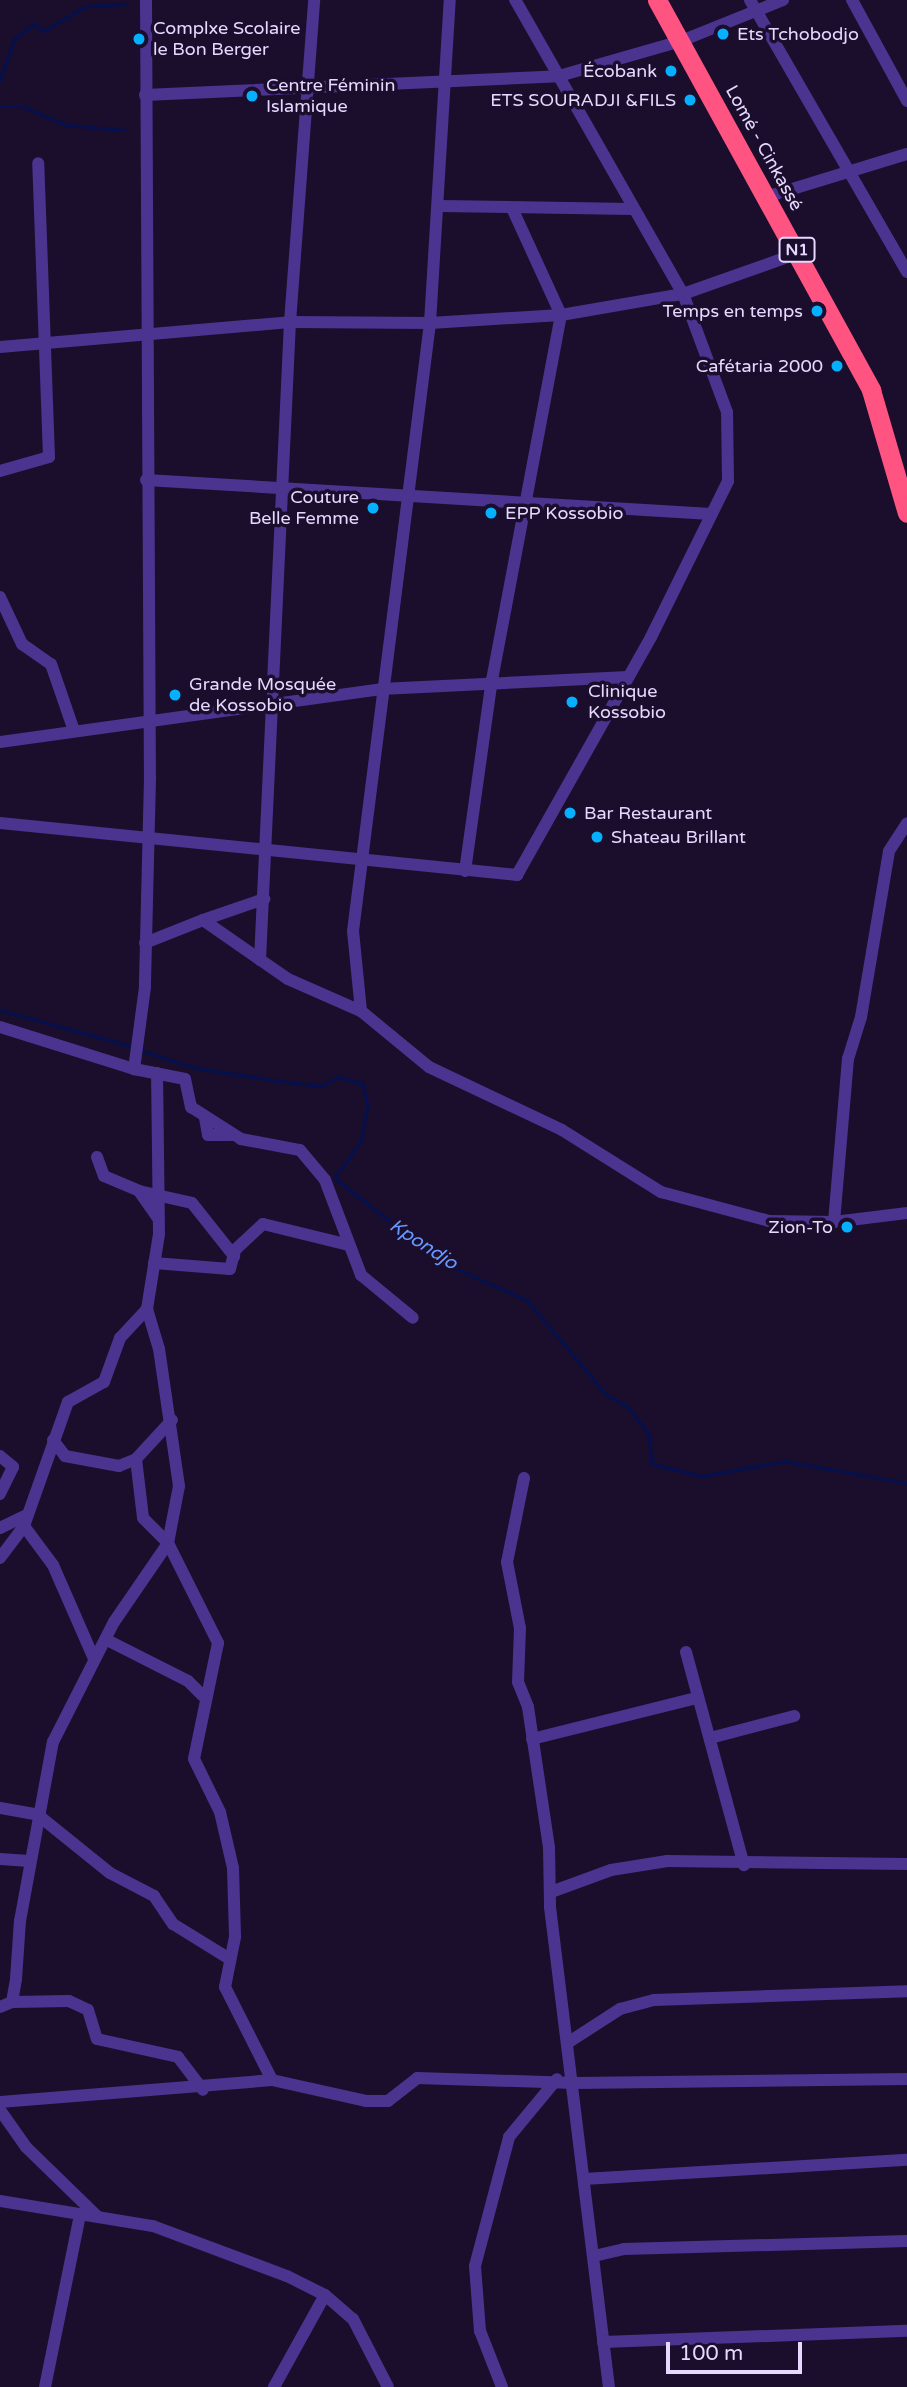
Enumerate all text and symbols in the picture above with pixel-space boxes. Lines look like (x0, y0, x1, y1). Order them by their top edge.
place label: Complxe Scolaire le Bon Berger (153, 18, 300, 60)
place label: Ets Tchobodjo (737, 23, 859, 45)
marker: Ets Tchobodjo (715, 26, 731, 42)
marker: Complxe Scolaire le Bon Berger (131, 31, 147, 47)
place label: Écobank (583, 60, 657, 82)
marker: Écobank (663, 63, 679, 79)
place label: Centre Féminin Islamique (266, 75, 395, 118)
street label: Lomé - Cinkassé (721, 82, 807, 214)
marker: Centre Féminin Islamique (244, 88, 260, 104)
place label: ETS SOURADJI &FILS (490, 89, 676, 111)
marker: ETS SOURADJI &FILS (682, 92, 698, 108)
road number: N1 (778, 238, 816, 262)
place label: Temps en temps (663, 300, 803, 322)
marker: Temps en temps (809, 303, 825, 319)
place label: Cafétaria 2000 (696, 355, 823, 377)
marker: Cafétaria 2000 (829, 358, 845, 374)
place label: Couture Belle Femme (249, 487, 359, 530)
marker: Couture Belle Femme (365, 500, 381, 516)
place label: EPP Kossobio (505, 502, 623, 524)
marker: EPP Kossobio (483, 505, 499, 521)
place label: Grande Mosquée de Kossobio (189, 674, 336, 716)
place label: Clinique Kossobio (588, 681, 666, 724)
marker: Grande Mosquée de Kossobio (167, 687, 183, 703)
marker: Clinique Kossobio (562, 692, 582, 712)
place label: Bar Restaurant (584, 802, 712, 824)
marker: Bar Restaurant (562, 805, 578, 821)
place label: Shateau Brillant (611, 826, 746, 848)
marker: Shateau Brillant (589, 829, 605, 845)
water label: Kpondjo (385, 1215, 461, 1275)
place label: Zion-To (768, 1216, 833, 1238)
marker: Zion-To (839, 1219, 855, 1235)
scale bar (669, 2328, 806, 2372)
text: 100 m (679, 2341, 743, 2366)

